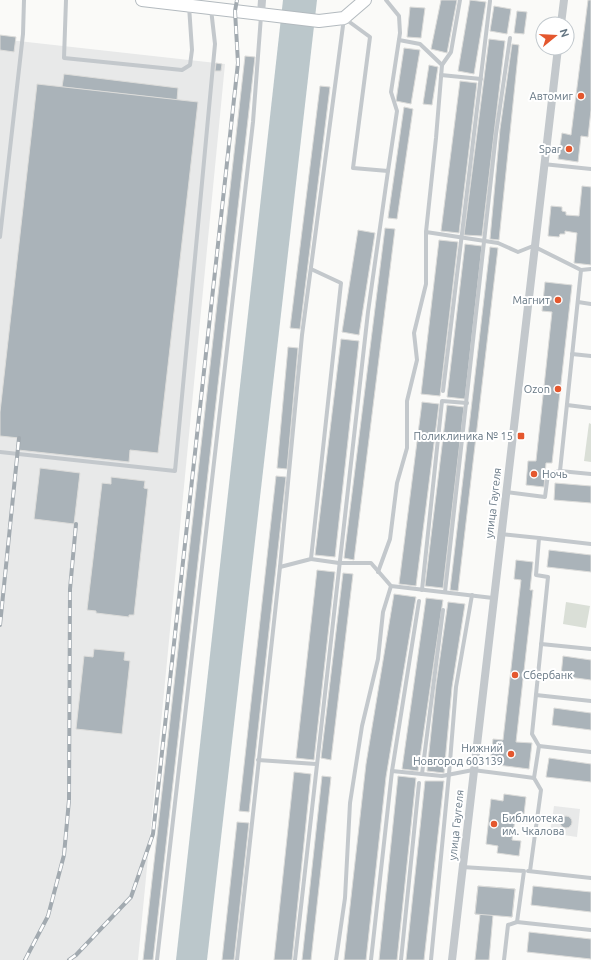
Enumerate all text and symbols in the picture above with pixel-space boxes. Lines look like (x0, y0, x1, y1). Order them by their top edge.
north arrow (535, 16, 575, 56)
text: N (558, 27, 571, 39)
place label: Автомиг (530, 90, 574, 102)
marker: Автомиг (576, 91, 586, 101)
place label: Spar (539, 143, 562, 155)
marker: Spar (564, 144, 574, 154)
place label: Магнит (513, 294, 550, 306)
marker: Магнит (553, 295, 563, 305)
place label: Ozon (524, 383, 550, 395)
marker: Ozon (553, 384, 563, 394)
place label: Поликлиника № 15 (413, 430, 513, 442)
marker: Поликлиника № 15 (516, 431, 526, 441)
street label: улица Гаугеля (483, 467, 503, 539)
place label: Ночь (542, 468, 568, 480)
marker: Ночь (529, 469, 539, 479)
place label: Сбербанк (523, 669, 573, 681)
marker: Сбербанк (510, 670, 520, 680)
place label: Нижний Новгород 603139 (413, 742, 503, 767)
marker: Нижний Новгород 603139 (506, 749, 516, 759)
street label: улица Гаугеля (446, 789, 466, 861)
place label: Библиотека им. Чкалова (502, 812, 564, 837)
marker: Библиотека им. Чкалова (489, 819, 499, 829)

